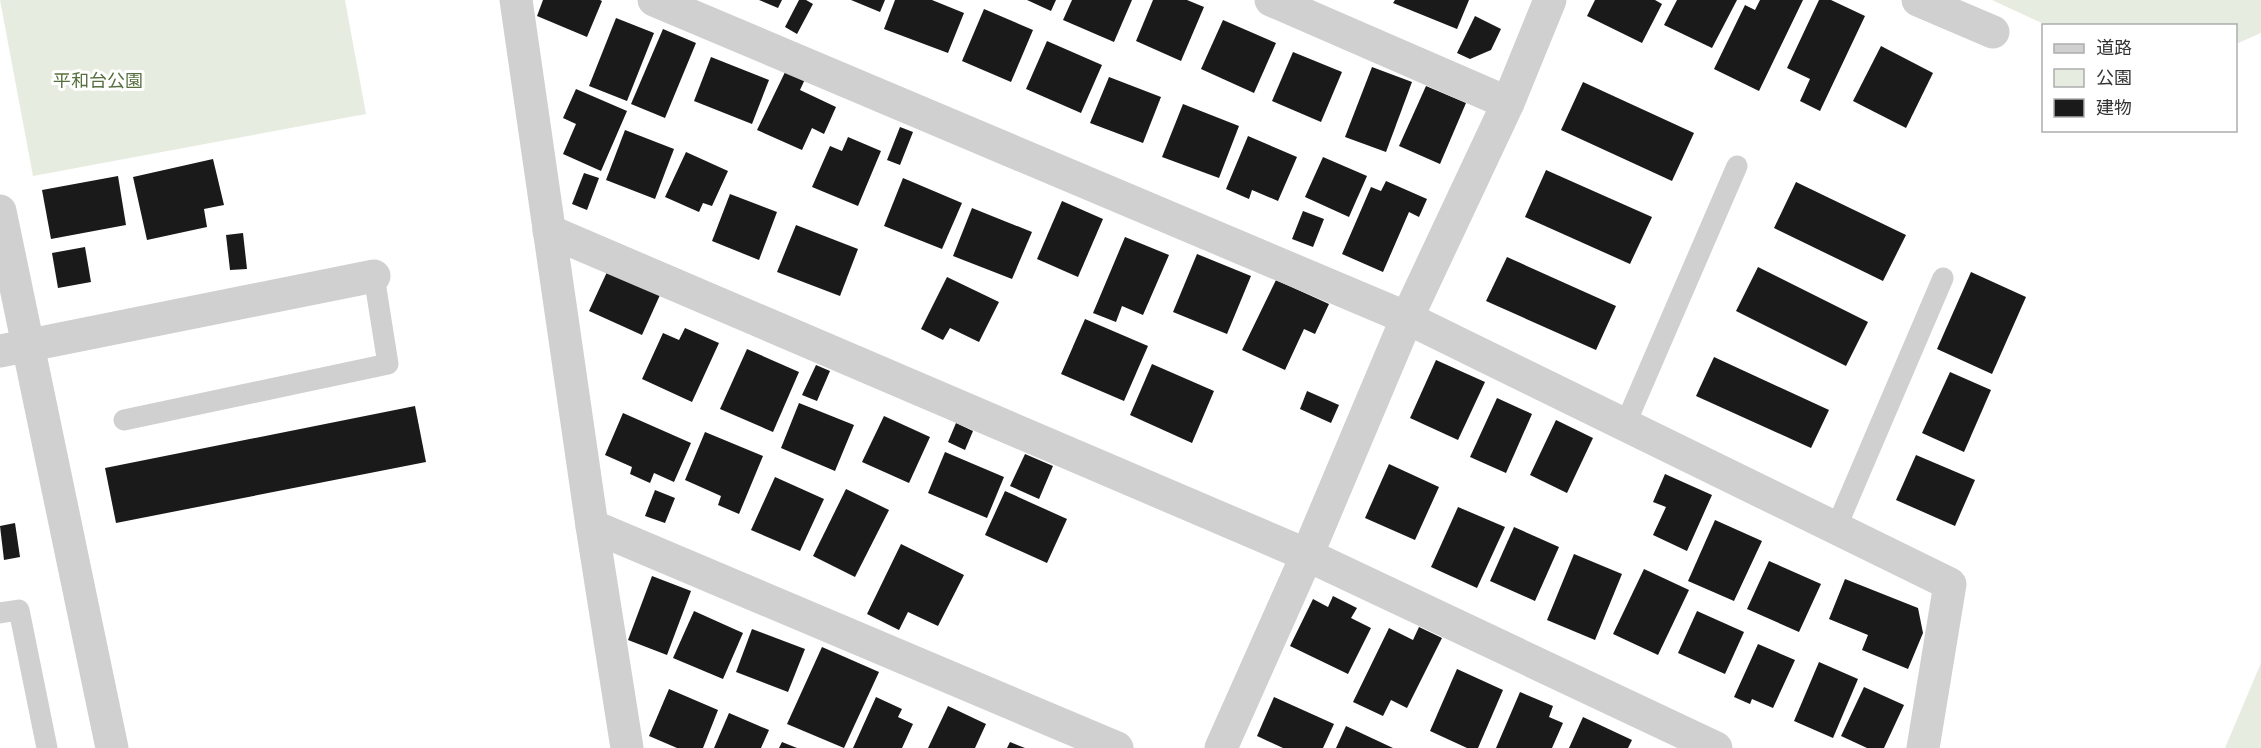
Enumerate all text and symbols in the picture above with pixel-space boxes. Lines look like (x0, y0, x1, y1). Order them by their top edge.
legend (2042, 24, 2237, 132)
text: 道路 (2096, 38, 2132, 58)
text: 公園 (2096, 68, 2132, 88)
park label: 平和台公園 (53, 71, 143, 91)
text: 建物 (2096, 98, 2132, 118)

